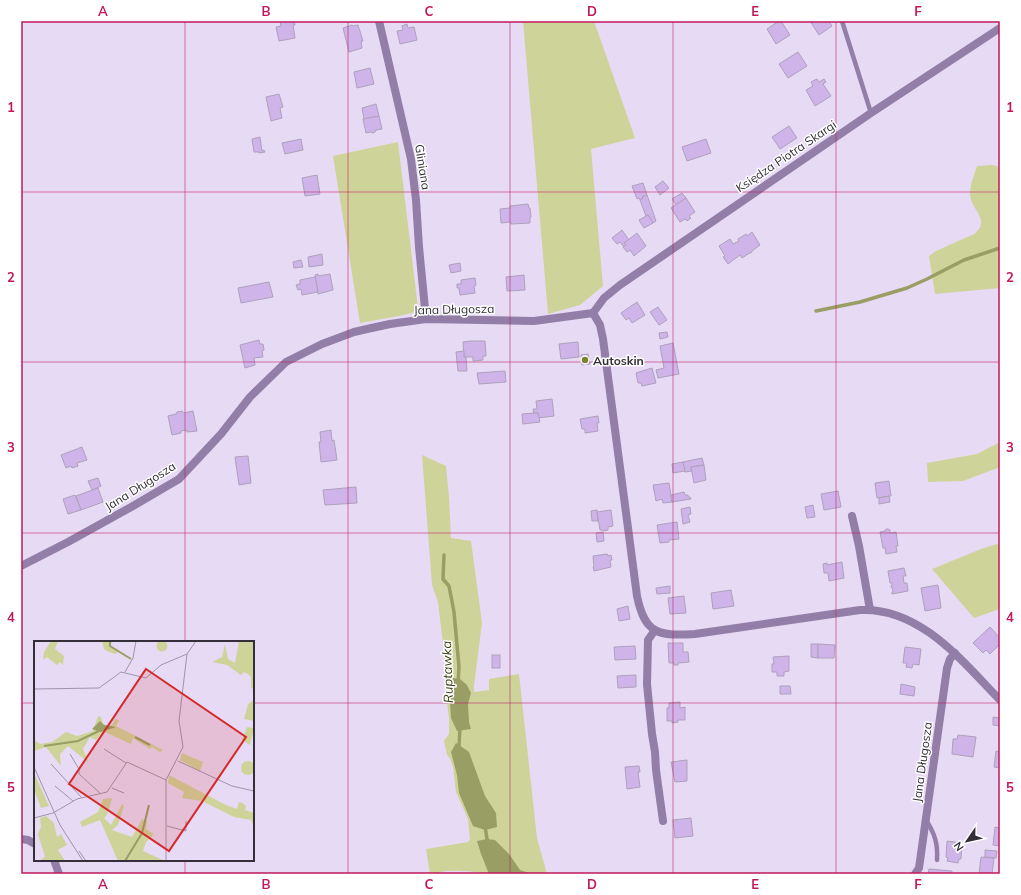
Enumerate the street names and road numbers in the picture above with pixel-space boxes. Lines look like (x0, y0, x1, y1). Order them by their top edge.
street label: Księdza Piotra Skargi (733, 117, 839, 195)
street label: Gliniana (412, 143, 434, 191)
street label: Jana Długosza (414, 301, 494, 317)
street label: Jana Długosza (102, 458, 178, 514)
street label: Jana Długosza (909, 721, 935, 803)

